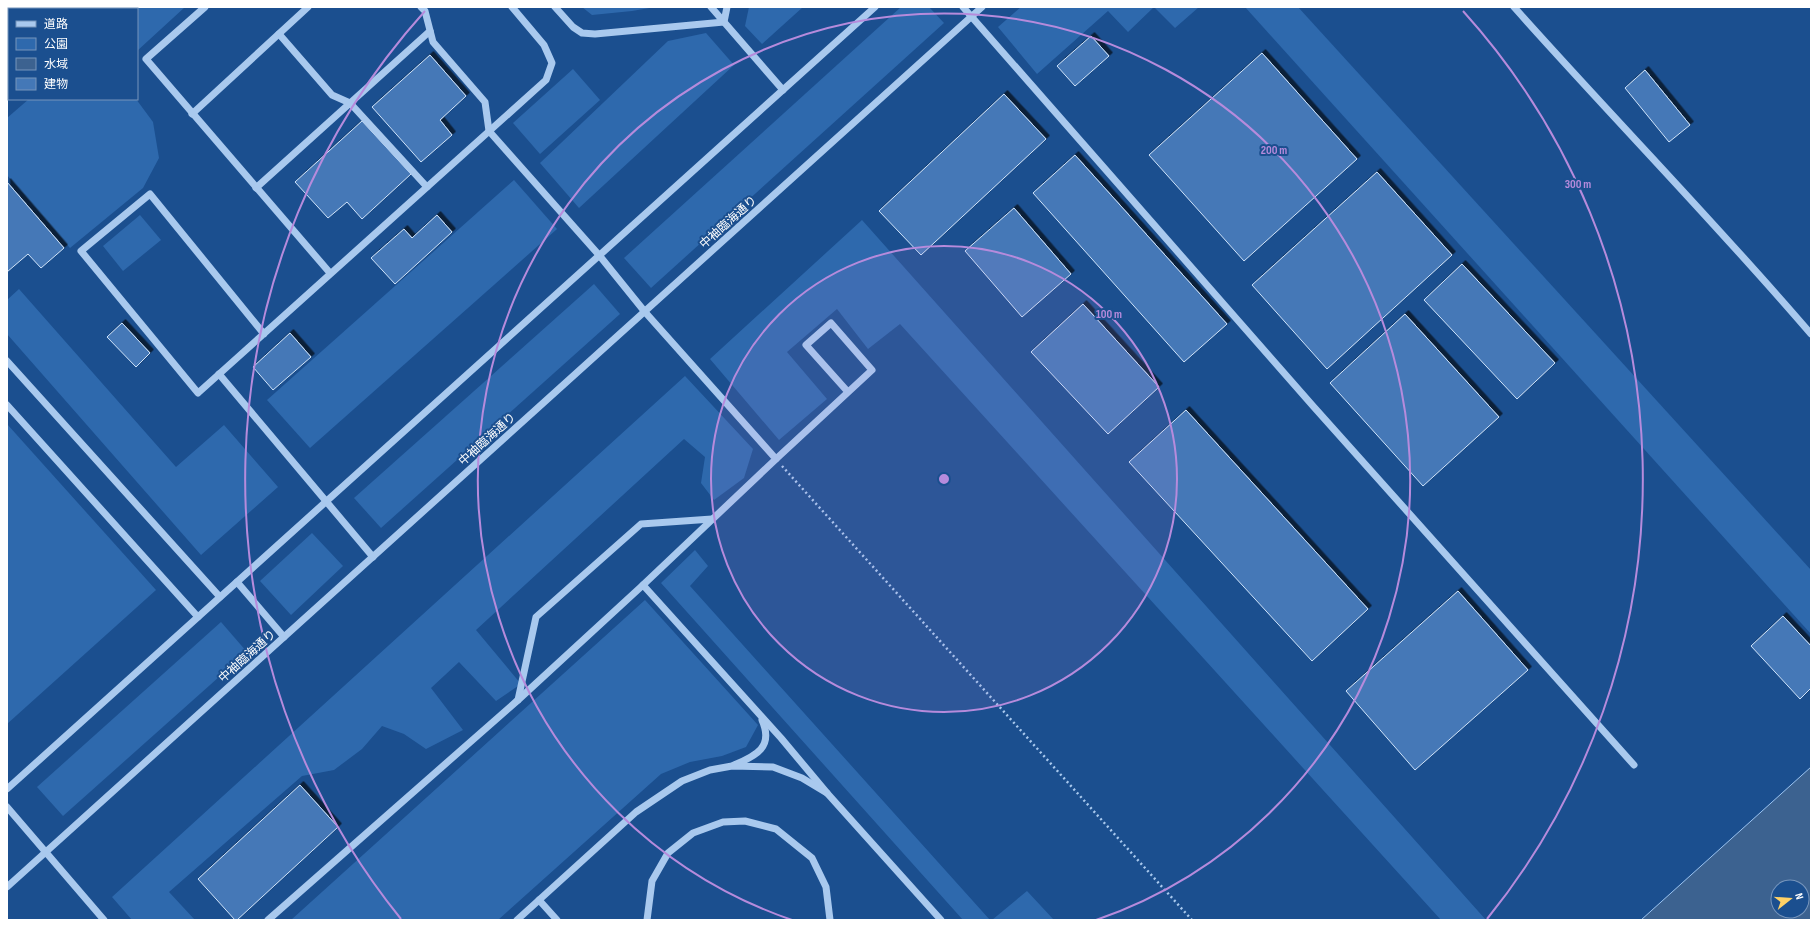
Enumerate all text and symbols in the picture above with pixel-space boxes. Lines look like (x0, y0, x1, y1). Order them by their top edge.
legend (8, 8, 138, 100)
text: 道路 (44, 17, 68, 32)
text: 公園 (44, 37, 68, 52)
text: 水域 (44, 57, 68, 72)
text: 建物 (44, 77, 68, 92)
text: 200 m (1261, 143, 1287, 158)
text: 300 m (1565, 177, 1591, 192)
street label: 中袖臨海通り (697, 193, 760, 252)
text: 100 m (1096, 307, 1122, 322)
street label: 中袖臨海通り (456, 410, 519, 469)
centre of rings (937, 472, 951, 486)
street label: 中袖臨海通り (216, 627, 279, 686)
north arrow (1770, 879, 1810, 919)
text: N (1792, 892, 1806, 901)

